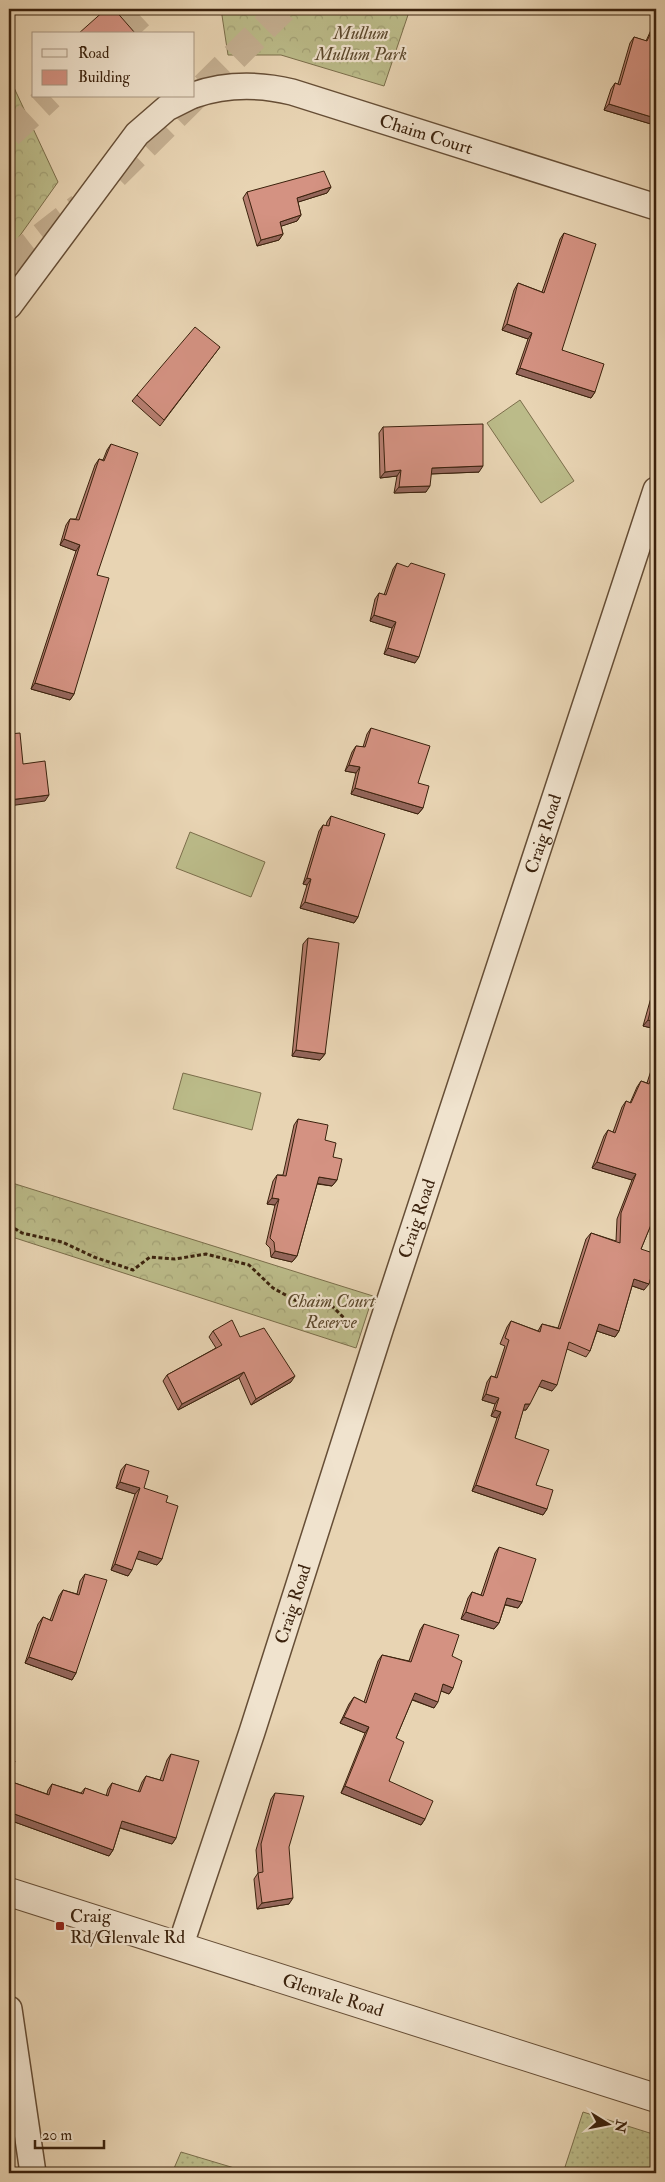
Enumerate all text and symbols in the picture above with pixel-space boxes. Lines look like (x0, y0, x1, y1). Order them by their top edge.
park label: Mullum Mullum Park (314, 22, 407, 66)
legend (32, 32, 195, 98)
text: Road (78, 44, 110, 63)
text: Building (78, 68, 130, 87)
street label: Chaim Court (377, 109, 476, 160)
street label: Craig Road (519, 791, 567, 876)
street label: Craig Road (393, 1176, 440, 1261)
park label: Chaim Court Reserve (287, 1290, 376, 1334)
street label: Craig Road (269, 1561, 316, 1647)
place label: Craig Rd/Glenvale Rd (70, 1905, 185, 1949)
marker: Craig Rd/Glenvale Rd (54, 1920, 66, 1932)
street label: Glenvale Road (279, 1968, 387, 2022)
north arrow (582, 2100, 632, 2150)
scale bar (35, 2117, 104, 2149)
text: N (611, 2118, 630, 2134)
text: 20 m (42, 2126, 72, 2145)

